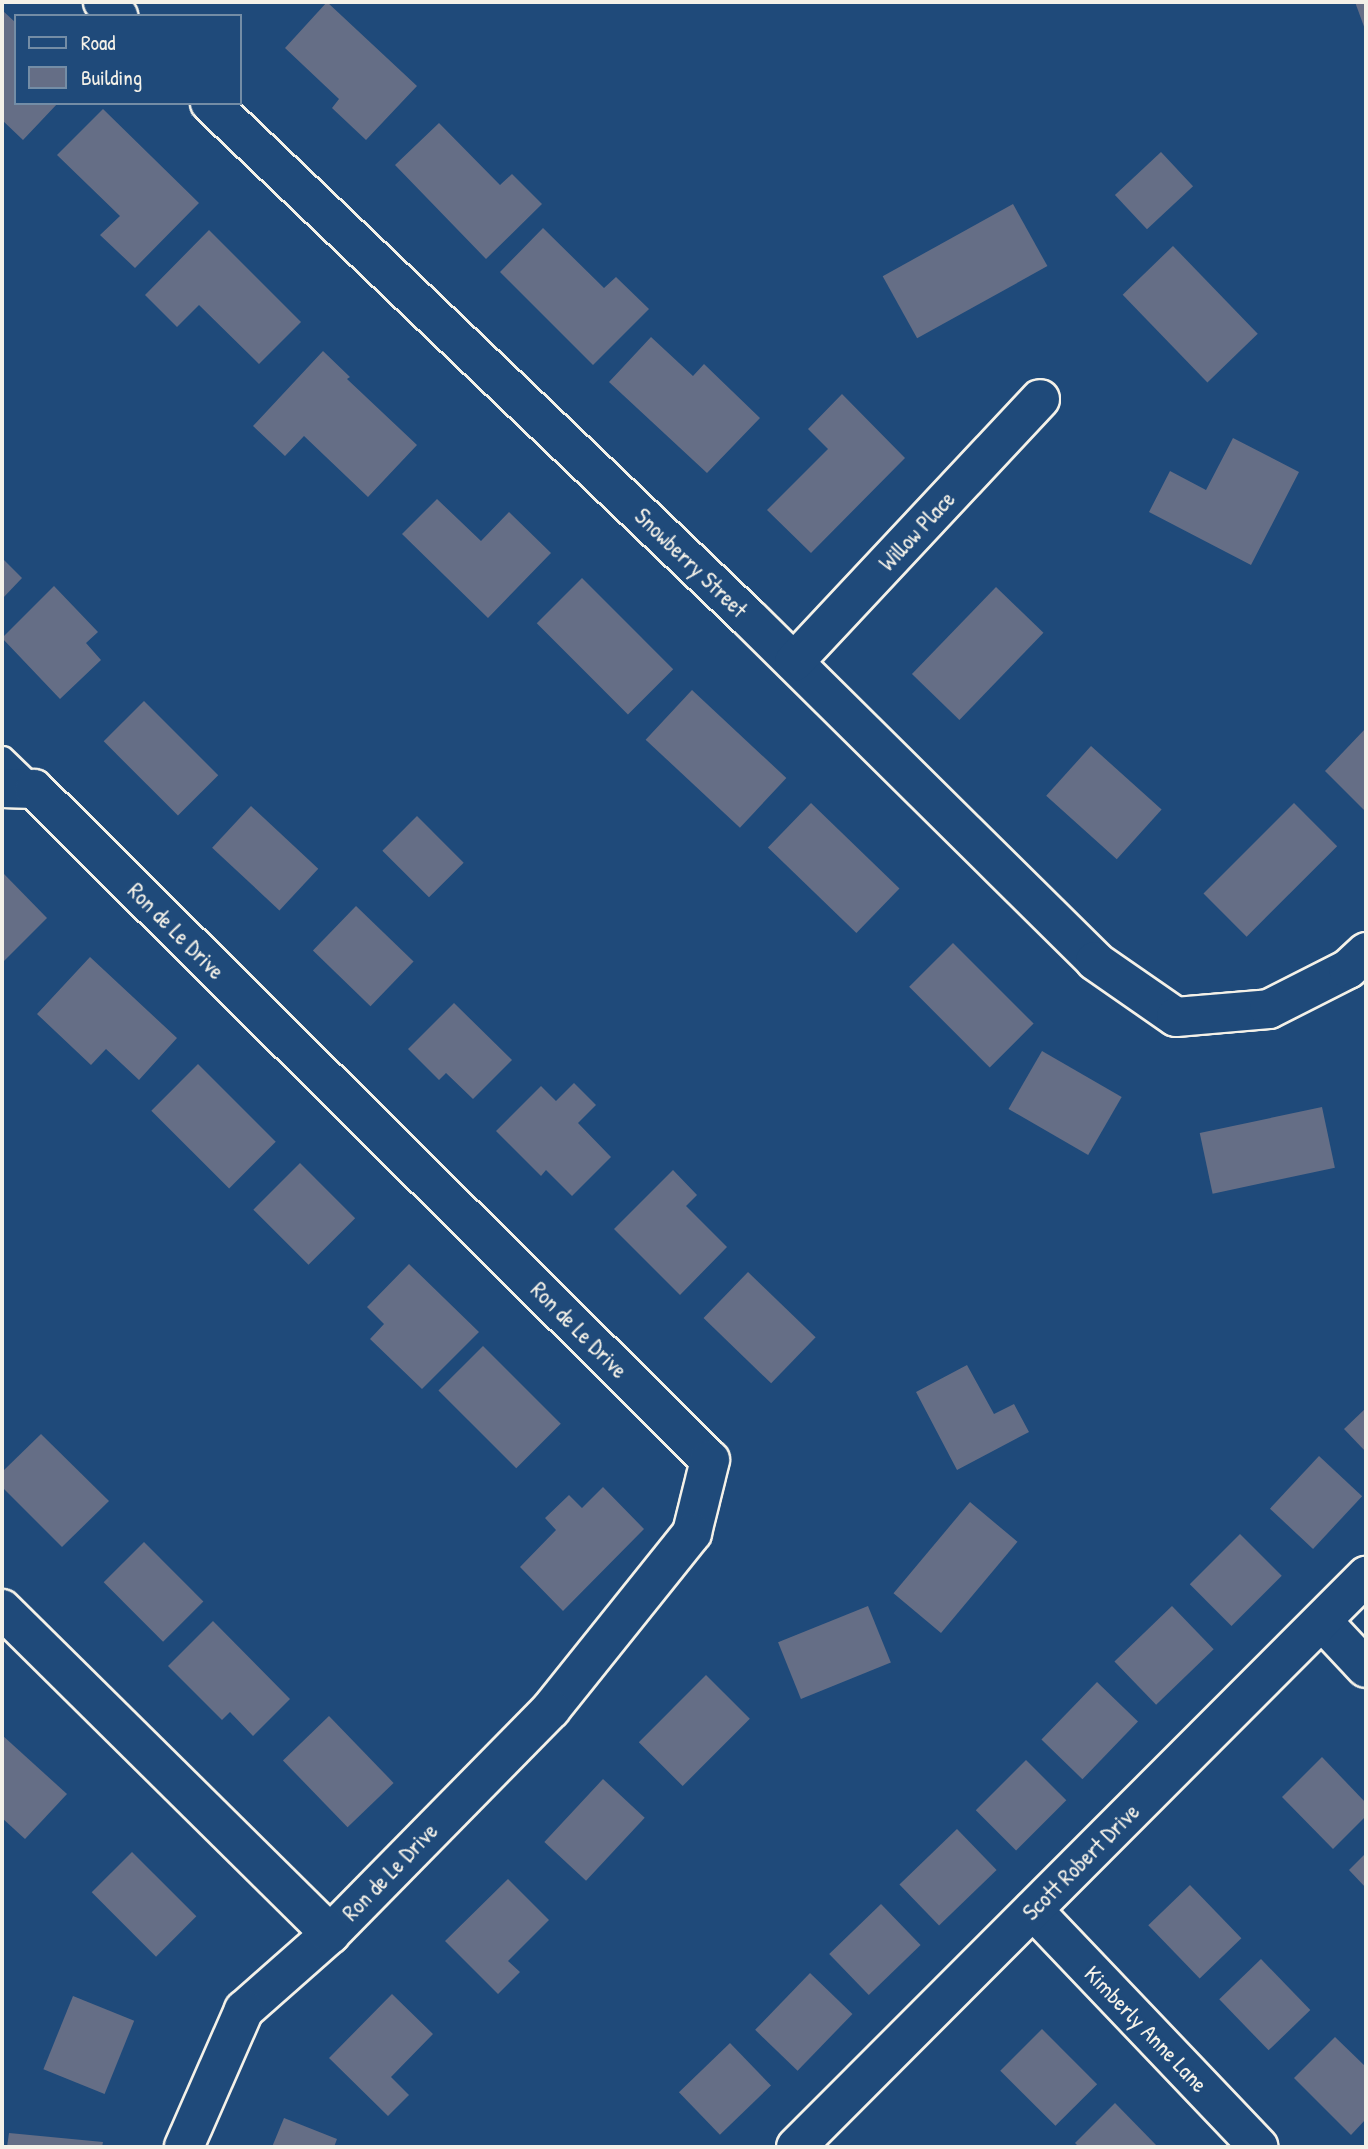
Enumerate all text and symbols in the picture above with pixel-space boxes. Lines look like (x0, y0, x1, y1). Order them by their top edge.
legend (14, 14, 242, 105)
text: Road (81, 28, 115, 57)
text: Building (81, 63, 142, 92)
street label: Willow Place (873, 485, 961, 577)
street label: Snowberry Street (629, 502, 753, 624)
street label: Ron de Le Drive (122, 877, 230, 985)
street label: Ron de Le Drive (525, 1276, 633, 1384)
street label: Scott Robert Drive (1017, 1798, 1145, 1926)
street label: Ron de Le Drive (337, 1817, 443, 1927)
street label: Kimberly Anne Lane (1079, 1960, 1213, 2098)

